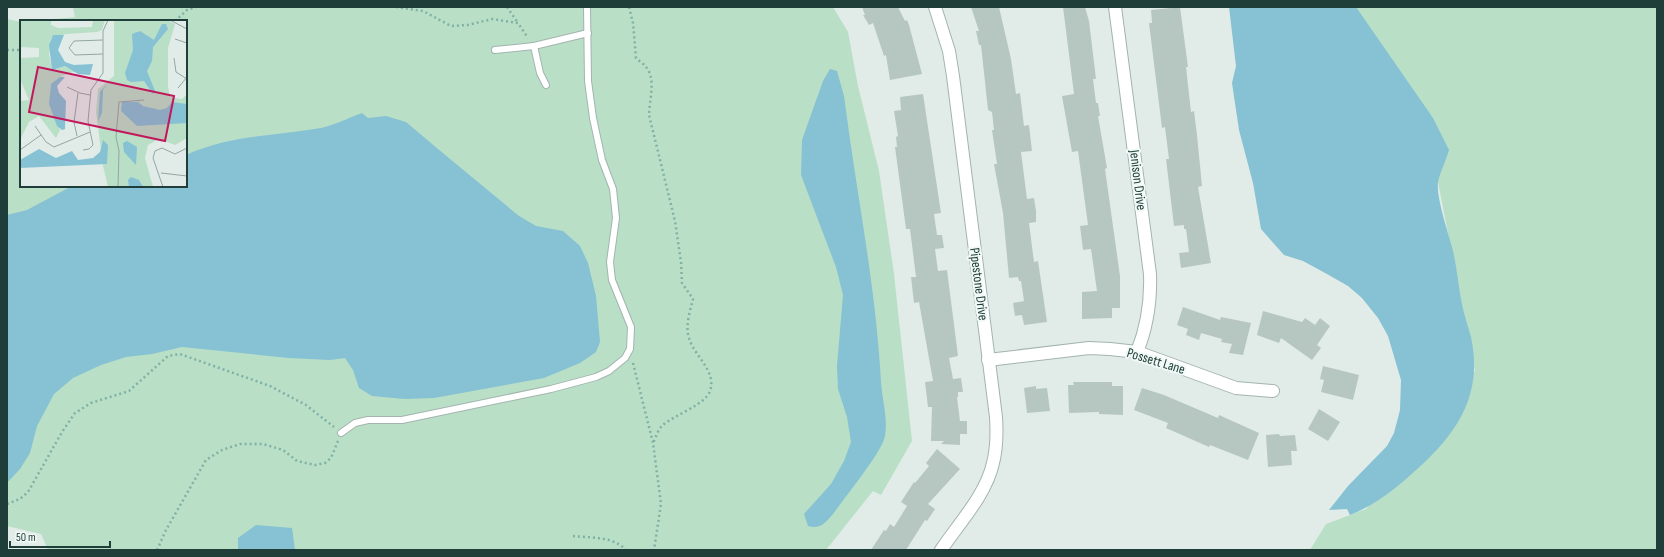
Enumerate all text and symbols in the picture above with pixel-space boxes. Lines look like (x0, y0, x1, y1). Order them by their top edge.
inset map (20, 20, 187, 187)
street label: Jenison Drive (1126, 148, 1150, 211)
street label: Pipestone Drive (966, 247, 992, 321)
street label: Possett Lane (1125, 344, 1187, 378)
scale bar (10, 523, 110, 549)
text: 50 m (16, 530, 36, 545)

